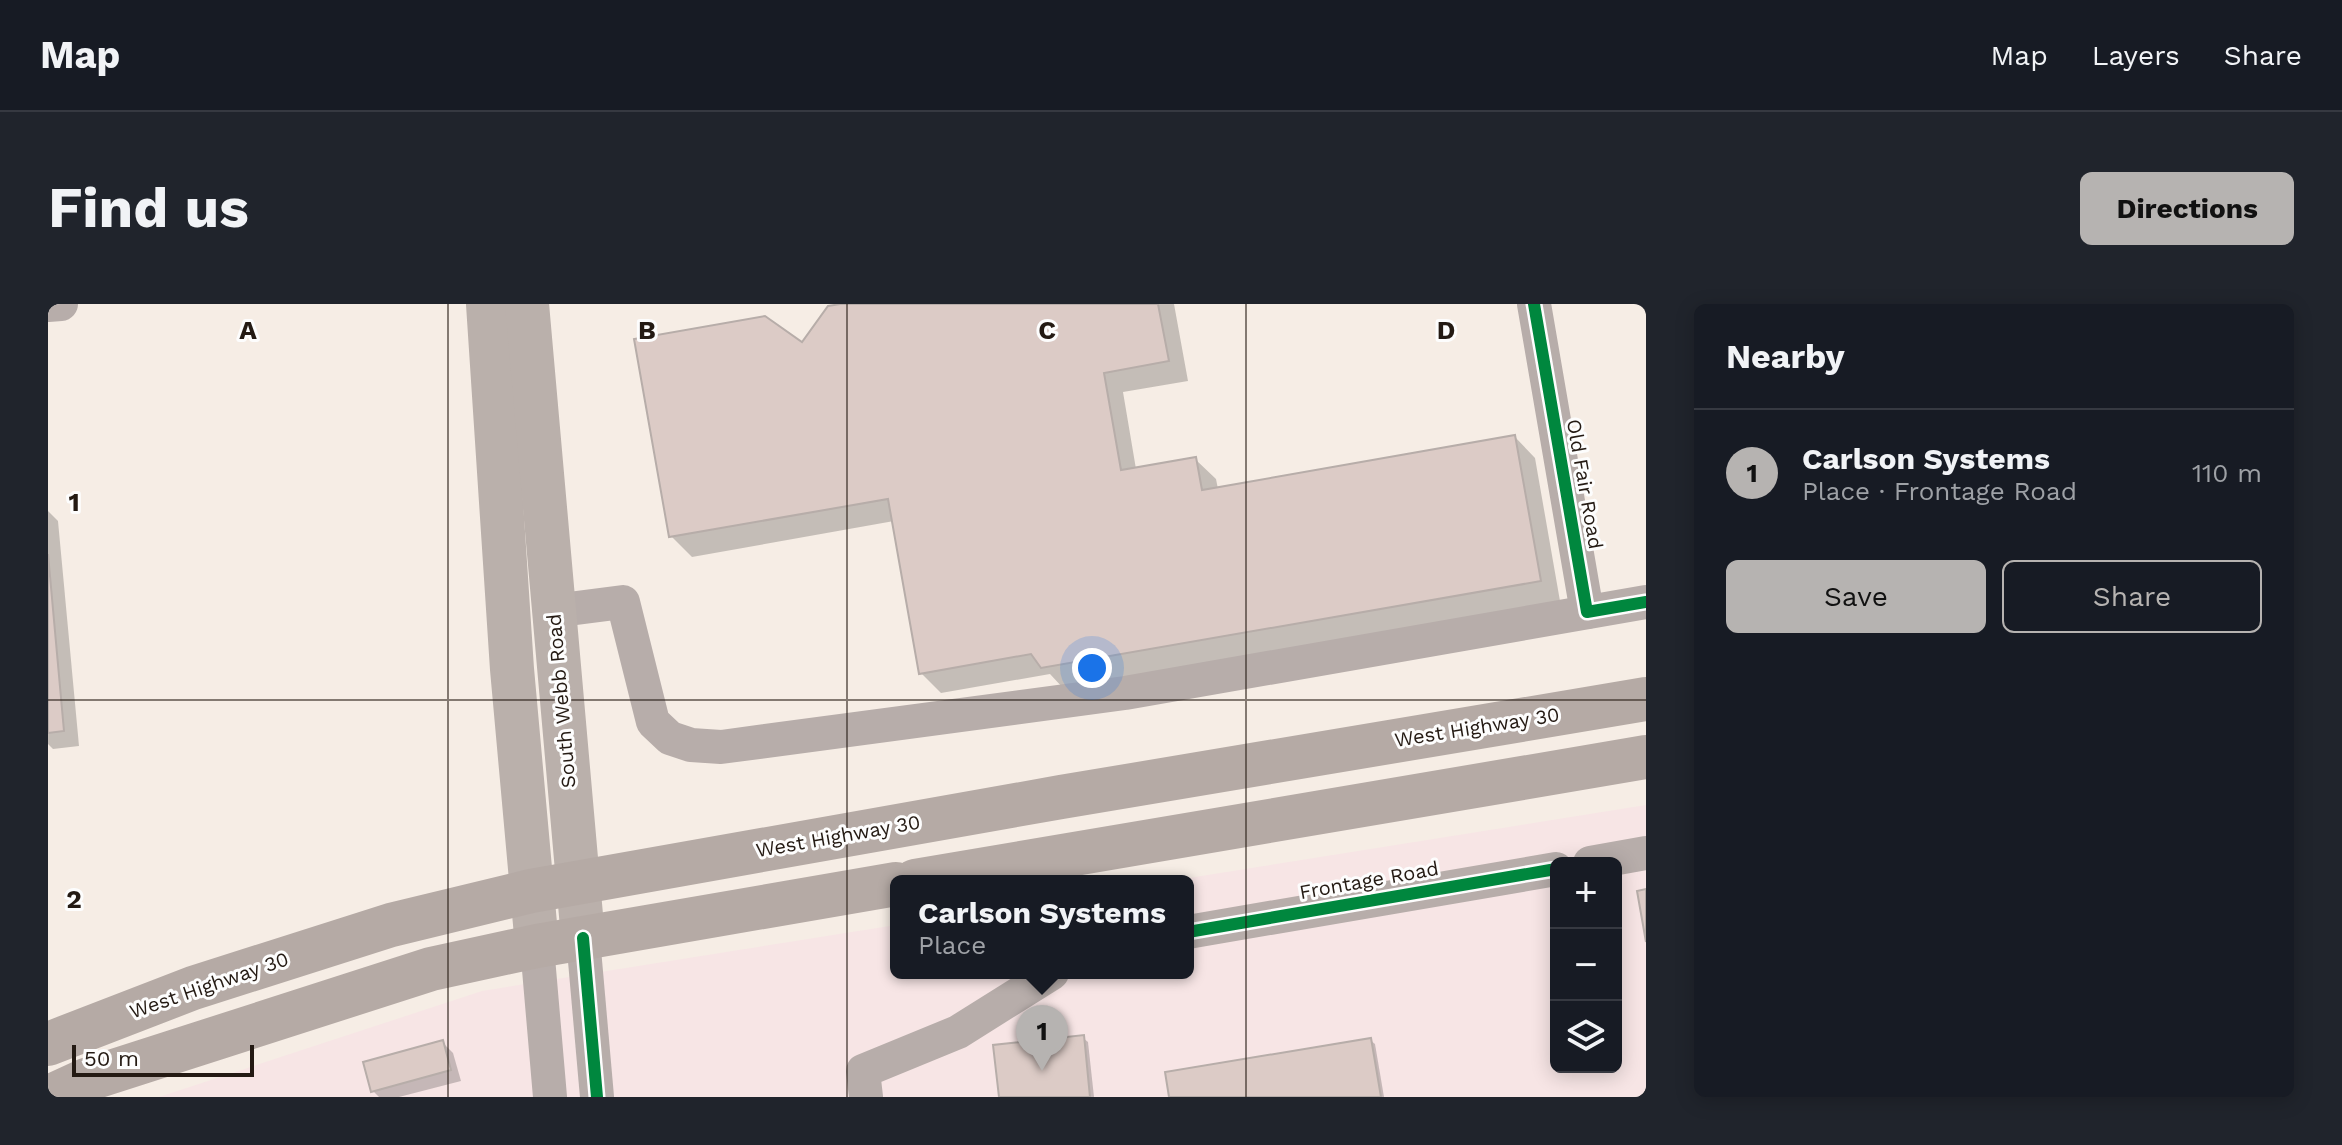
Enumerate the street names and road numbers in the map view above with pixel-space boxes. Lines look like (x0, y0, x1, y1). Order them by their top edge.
street label: Old Fair Road (1562, 417, 1608, 551)
street label: South Webb Road (541, 613, 581, 789)
street label: West Highway 30 (1393, 702, 1561, 752)
street label: West Highway 30 (754, 810, 922, 862)
street label: Frontage Road (1297, 856, 1441, 904)
street label: West Highway 30 (126, 947, 292, 1023)

